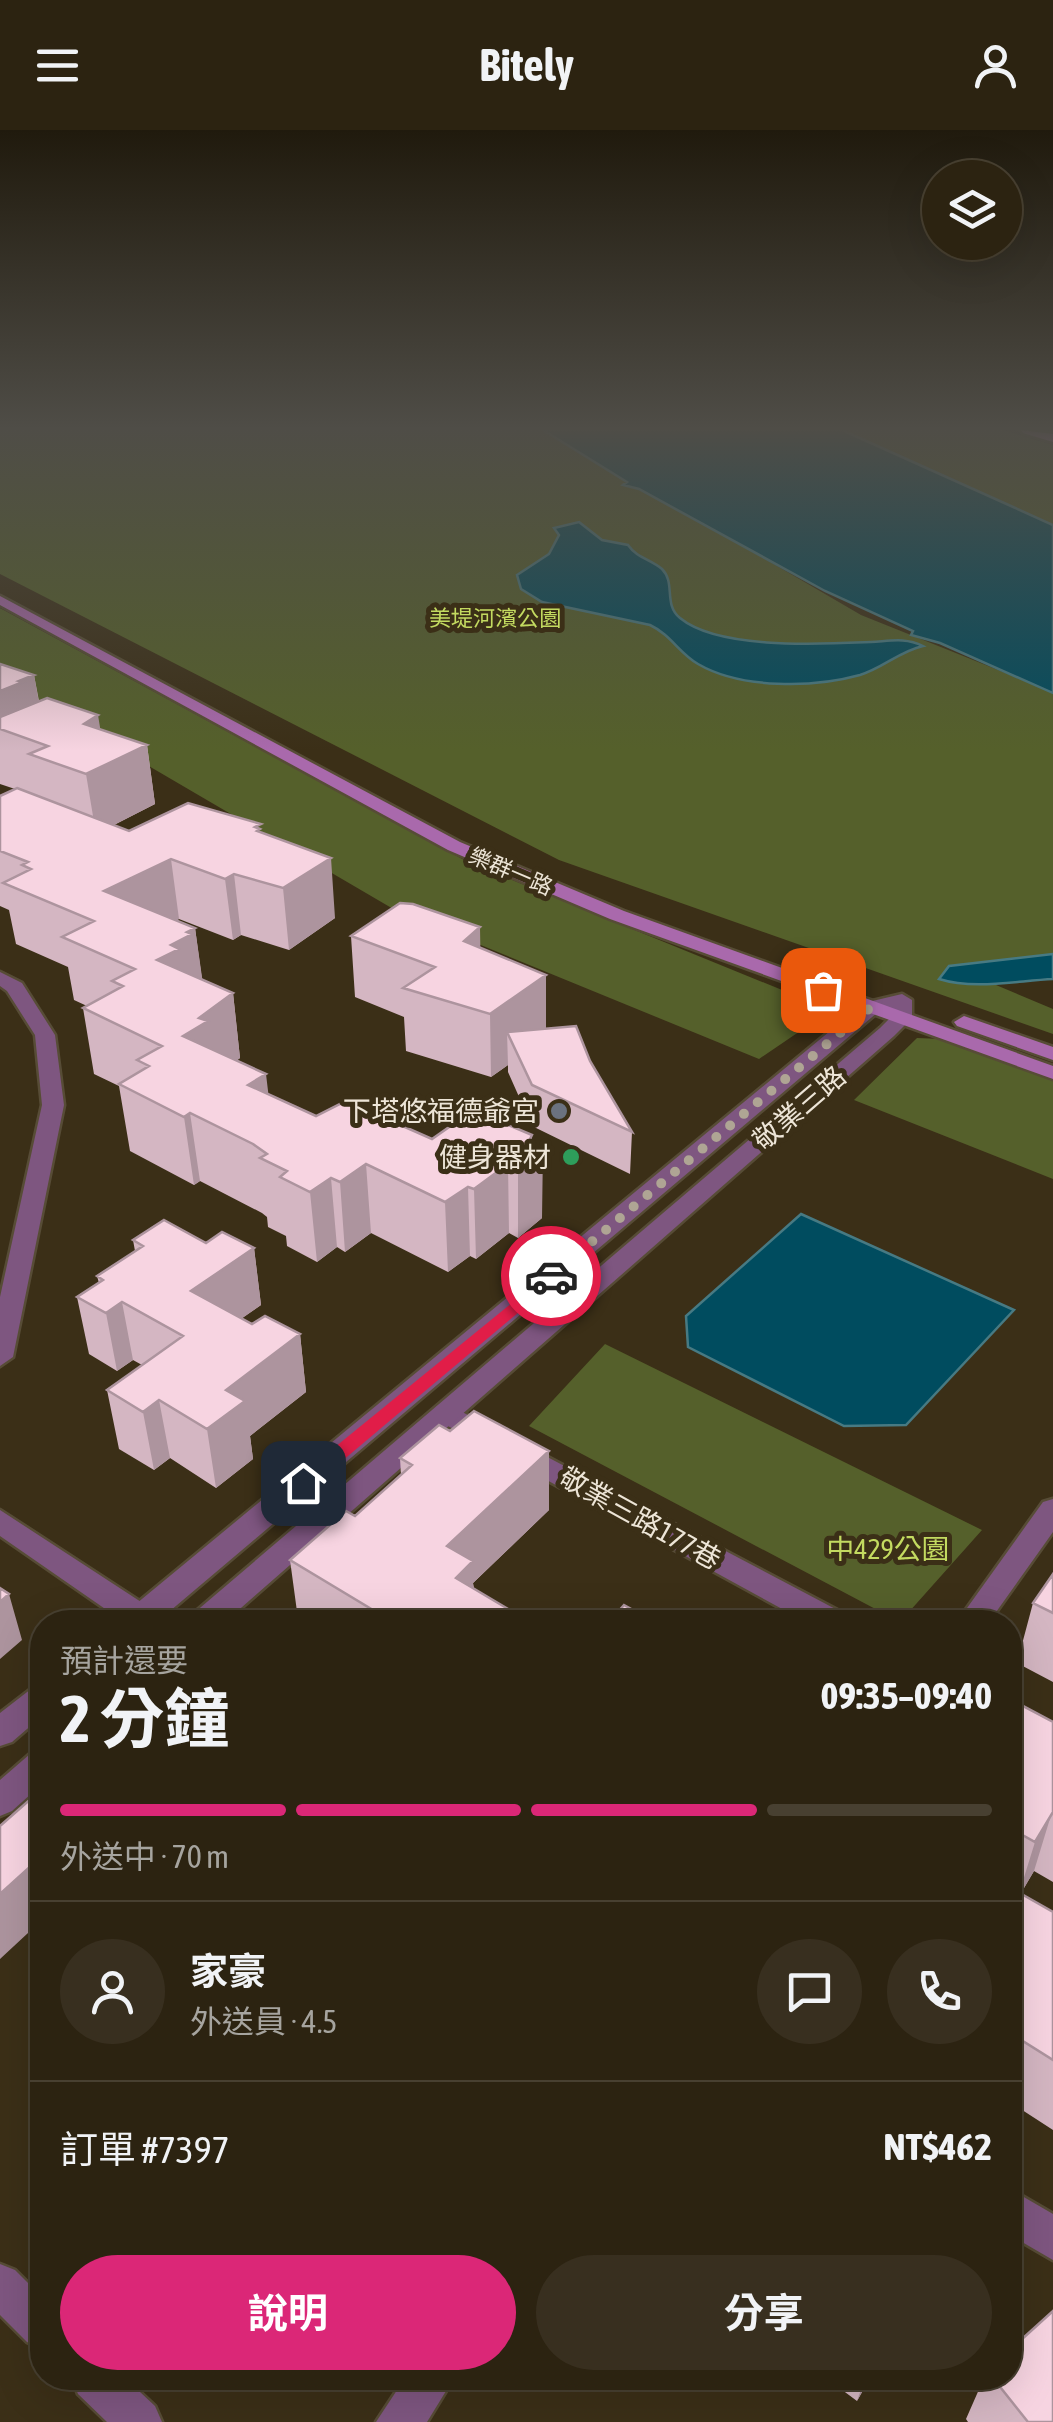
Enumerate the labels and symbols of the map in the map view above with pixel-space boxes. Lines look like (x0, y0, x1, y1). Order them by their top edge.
park label: 美堤河濱公園 (429, 605, 561, 631)
street label: 樂群一路 (465, 842, 557, 900)
pin (781, 948, 866, 1033)
street label: 敬業三路 (746, 1059, 852, 1157)
place label: 下塔悠福德爺宮 (343, 1095, 539, 1127)
marker: 下塔悠福德爺宮 (548, 1100, 570, 1122)
place label: 健身器材 (439, 1141, 551, 1173)
marker: 健身器材 (560, 1146, 582, 1168)
courier (501, 1226, 601, 1326)
pin (261, 1441, 346, 1526)
street label: 敬業三路177巷 (554, 1460, 726, 1576)
park label: 中429公園 (826, 1533, 950, 1565)

